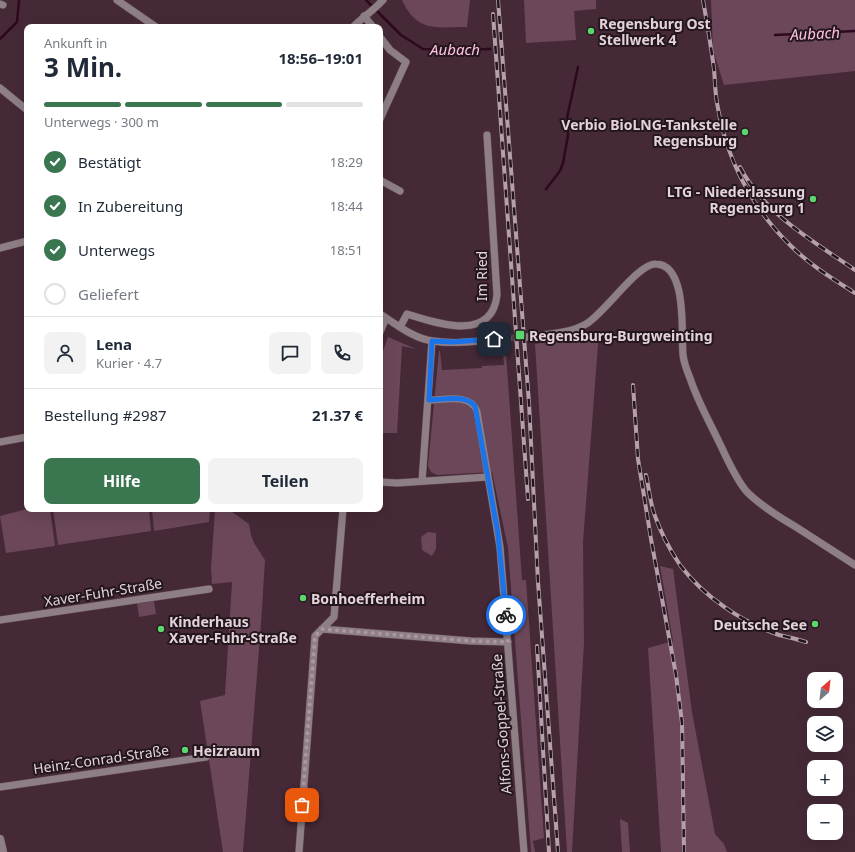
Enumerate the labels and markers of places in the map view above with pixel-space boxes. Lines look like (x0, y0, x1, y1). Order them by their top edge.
place label: Regensburg Ost Stellwerk 4 (599, 14, 711, 49)
marker: Regensburg Ost Stellwerk 4 (586, 26, 596, 36)
place label: Verbio BioLNG-Tankstelle Regensburg (561, 115, 737, 150)
marker: Verbio BioLNG-Tankstelle Regensburg (740, 127, 750, 137)
place label: LTG - Niederlassung Regensburg 1 (667, 182, 805, 217)
marker: LTG - Niederlassung Regensburg 1 (808, 194, 818, 204)
pin (477, 322, 511, 356)
place label: Regensburg-Burgweinting (529, 326, 712, 345)
marker: Regensburg-Burgweinting (514, 329, 526, 341)
place label: Bonhoefferheim (311, 589, 425, 608)
marker: Bonhoefferheim (298, 593, 308, 603)
place label: Kinderhaus Xaver-Fuhr-Straße (169, 612, 297, 647)
place label: Deutsche See (713, 615, 807, 634)
marker: Deutsche See (810, 619, 820, 629)
marker: Kinderhaus Xaver-Fuhr-Straße (156, 624, 166, 634)
place label: Heizraum (193, 741, 260, 760)
marker: Heizraum (180, 745, 190, 755)
pin (285, 788, 319, 822)

